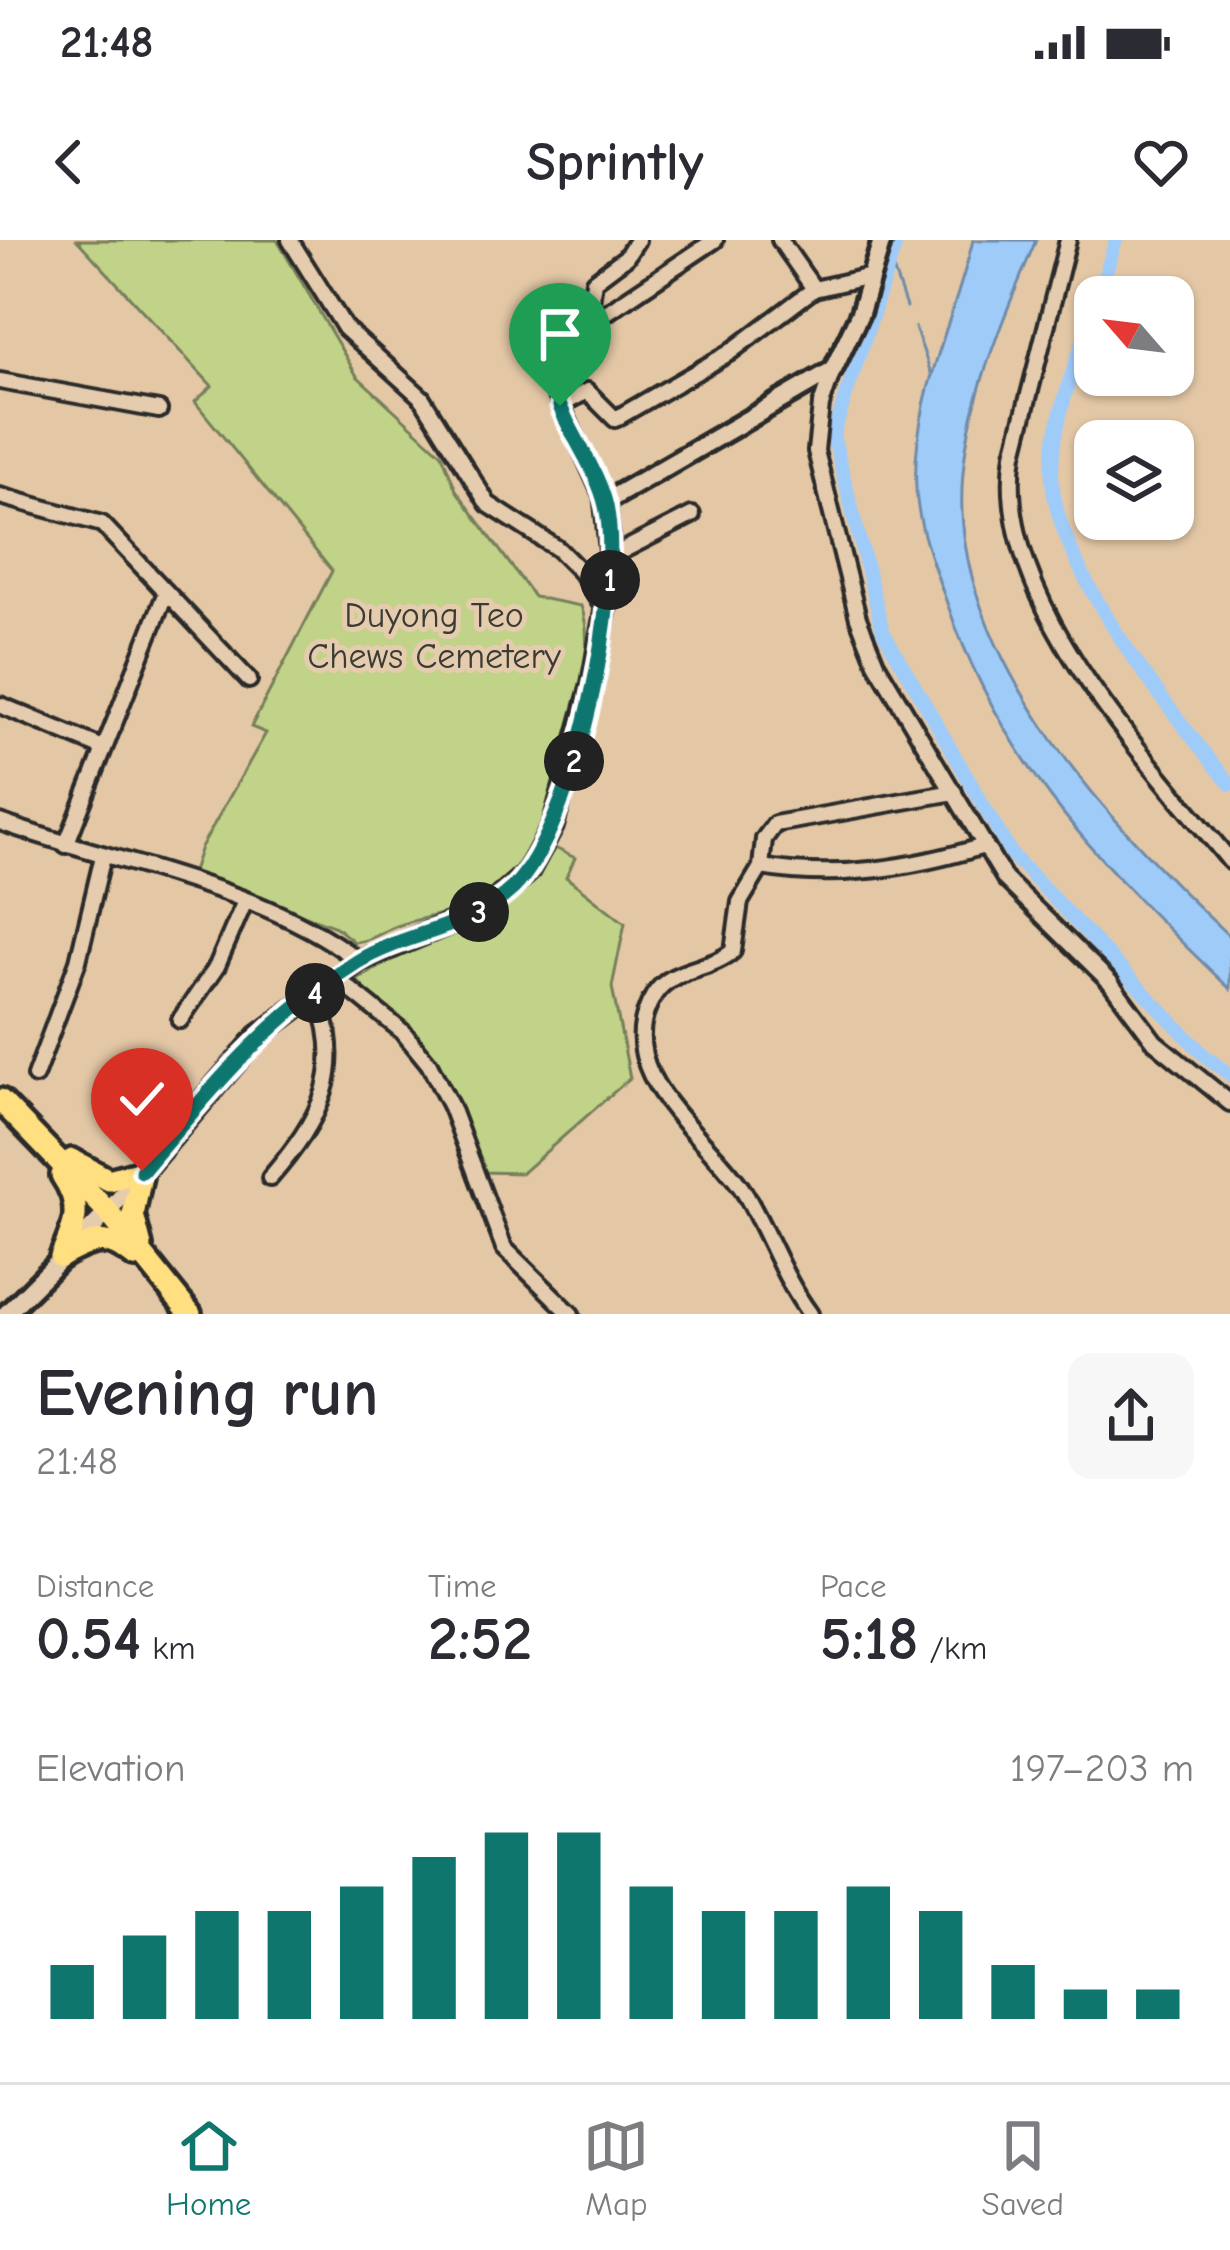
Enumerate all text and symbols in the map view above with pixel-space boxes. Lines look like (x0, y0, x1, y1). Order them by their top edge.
text: 21:48 (60, 16, 154, 68)
icon: back (36, 129, 102, 195)
icon: heart (1128, 129, 1194, 195)
text: Sprintly (526, 131, 704, 194)
north arrow (1074, 276, 1194, 396)
map controls (1074, 276, 1194, 540)
pin (509, 283, 611, 406)
icon: arrive (527, 301, 593, 367)
button: layers (1074, 420, 1194, 540)
pin: 1 (580, 550, 640, 610)
text: 1 (604, 561, 616, 599)
park label: Duyong Teo Chews Cemetery (307, 595, 562, 677)
pin: 2 (544, 731, 604, 791)
text: 2 (566, 742, 582, 780)
pin: 3 (449, 882, 509, 942)
text: 3 (471, 893, 487, 931)
pin: 4 (285, 963, 345, 1023)
text: 4 (307, 974, 323, 1012)
pin (91, 1048, 193, 1171)
icon: check (109, 1066, 175, 1132)
button: share (1068, 1353, 1194, 1479)
text: Evening run (36, 1356, 378, 1432)
text: 21:48 (36, 1439, 118, 1484)
text: Distance (36, 1567, 154, 1605)
text: Time (428, 1567, 497, 1605)
text: Pace (820, 1567, 887, 1605)
text: 0.54 (36, 1605, 141, 1674)
text: 2:52 (428, 1605, 532, 1674)
text: 5:18 (820, 1605, 919, 1674)
text: km (141, 1629, 195, 1667)
text: /km (919, 1629, 987, 1667)
text: Elevation (36, 1746, 185, 1791)
text: 197–203 m (1010, 1746, 1194, 1791)
tab: Home (166, 2113, 251, 2223)
tab: Map (583, 2113, 649, 2223)
tab: Saved (981, 2113, 1064, 2223)

